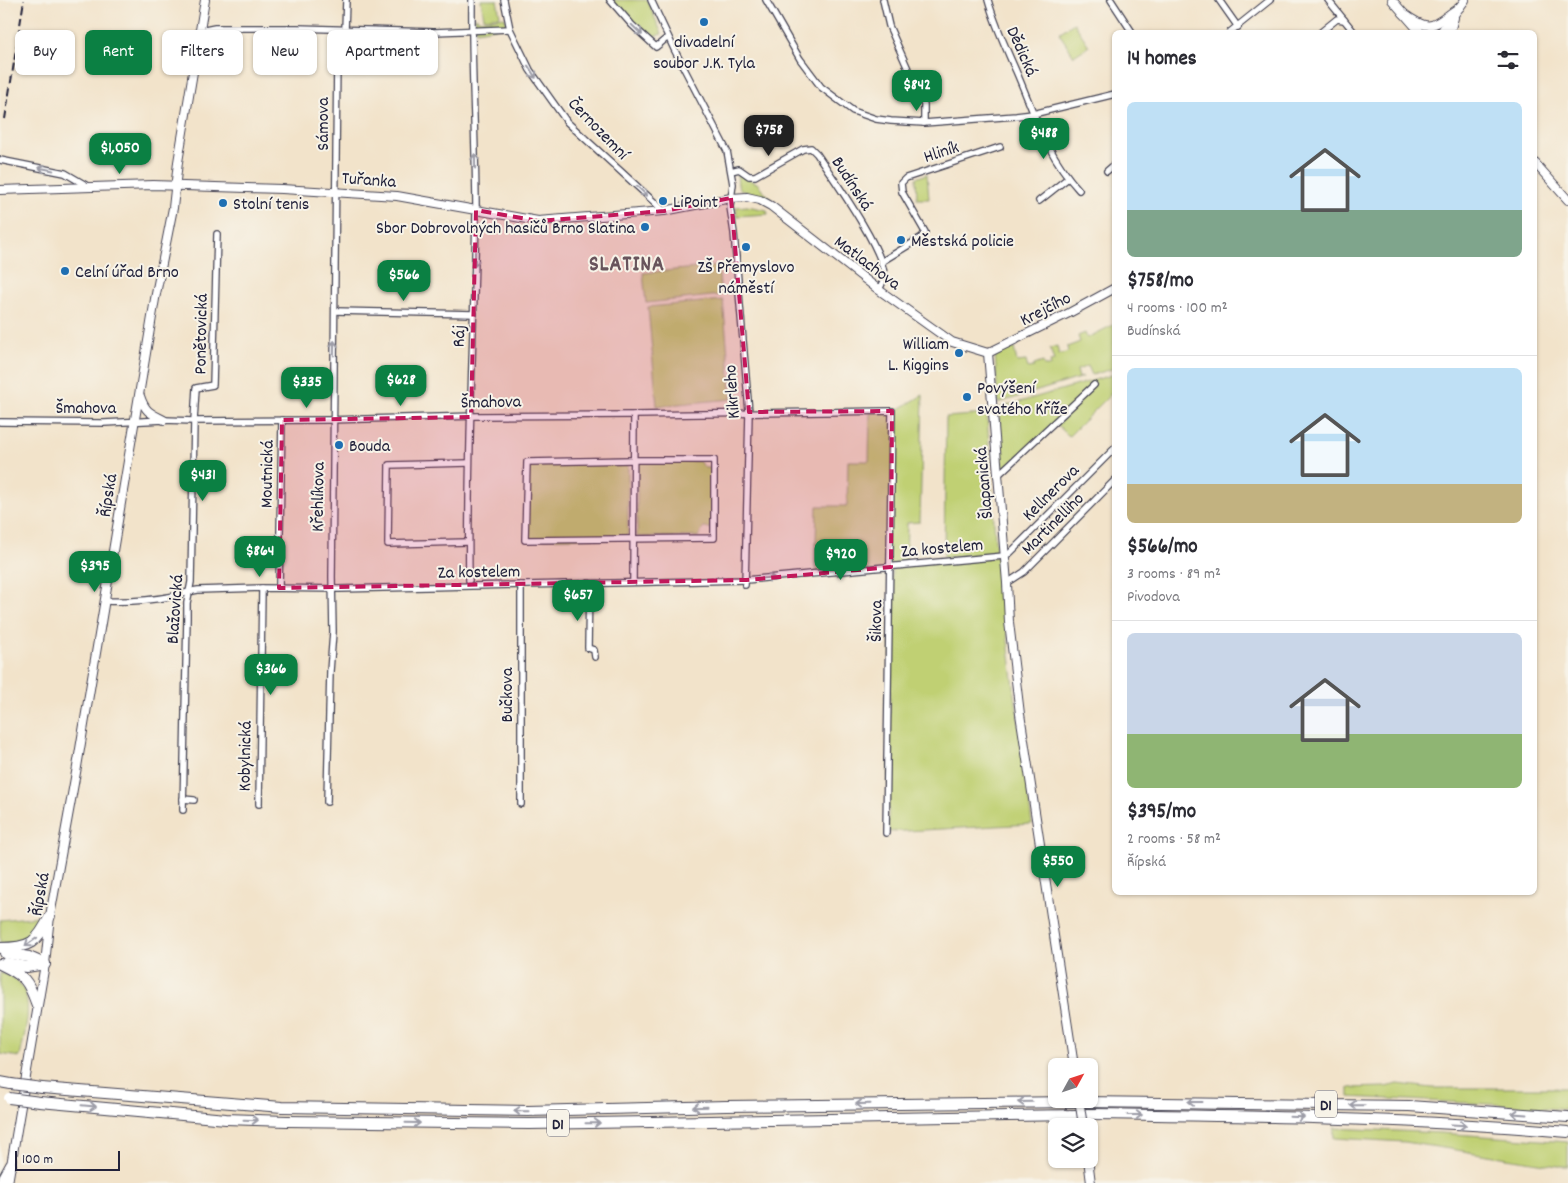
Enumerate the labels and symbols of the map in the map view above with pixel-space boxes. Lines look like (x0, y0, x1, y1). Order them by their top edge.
marker: divadelní soubor J.K. Tyla (698, 16, 710, 28)
street label: Dědická (999, 23, 1043, 81)
one-way arrow (631, 24, 644, 36)
place label: divadelní soubor J.K. Tyla (653, 31, 756, 77)
one-way arrow (527, 65, 538, 79)
pin: $842 (887, 70, 947, 112)
street label: Černozemní (561, 93, 635, 168)
street label: Sámova (312, 97, 337, 151)
pin: $758 (739, 114, 799, 157)
pin: $488 (1014, 118, 1074, 160)
pin: $1,050 (79, 132, 161, 175)
street label: Hliník (921, 136, 963, 171)
street label: Budínská (824, 152, 878, 216)
one-way arrow (470, 154, 479, 170)
one-way arrow (39, 163, 55, 173)
street label: Tuřanka (341, 167, 397, 196)
one-way arrow (635, 185, 648, 197)
place label: LiPoint (673, 191, 718, 216)
place label: Stolní tenis (233, 193, 309, 218)
marker: LiPoint (657, 195, 669, 207)
marker: Stolní tenis (217, 197, 229, 209)
place label: Sbor Dobrovolných hasičů Brno Slatina (376, 217, 636, 242)
marker: Sbor Dobrovolných hasičů Brno Slatina (639, 221, 651, 233)
place label: Městská policie (911, 230, 1014, 255)
street label: Matlachova (828, 231, 906, 298)
marker: Městská policie (895, 234, 907, 246)
marker: ZŠ Přemyslovo náměstí (740, 241, 752, 253)
one-way arrow (470, 250, 480, 267)
district label: SLATINA (589, 250, 665, 281)
place label: ZŠ Přemyslovo náměstí (697, 256, 795, 302)
pin: $566 (374, 260, 434, 302)
place label: Celní úřad Brno (75, 261, 179, 286)
marker: Celní úřad Brno (59, 265, 71, 277)
street label: Krejčího (1016, 287, 1076, 334)
street label: Ponětovická (189, 293, 216, 375)
street label: Ráj (448, 324, 473, 348)
place label: William L. Kiggins (888, 333, 949, 379)
one-way arrow (329, 340, 339, 356)
marker: William L. Kiggins (953, 347, 965, 359)
pin: $628 (371, 364, 431, 407)
street label: Kikrleho (719, 364, 748, 420)
pin: $335 (277, 366, 337, 409)
place label: Povýšení svatého Kříže (977, 377, 1068, 423)
street label: Šmahova (461, 390, 522, 417)
marker: Povýšení svatého Kříže (961, 391, 973, 403)
street label: Šmahova (56, 397, 117, 422)
place label: Bouda (349, 435, 391, 460)
marker: Bouda (333, 439, 345, 451)
street label: Moutnická (255, 440, 282, 508)
street label: Šlapanická (970, 446, 1001, 520)
street label: Kellnerova (1018, 459, 1086, 528)
pin: $431 (173, 460, 233, 502)
street label: Křehlíkova (306, 461, 333, 532)
street label: Řípská (94, 472, 125, 519)
street label: Martinelliho (1017, 488, 1091, 562)
street label: Za kostelem (900, 533, 984, 566)
pin: $864 (230, 536, 290, 578)
pin: $920 (811, 538, 871, 581)
pin: $395 (65, 550, 125, 593)
street label: Za kostelem (438, 560, 521, 587)
street label: Blažovická (162, 573, 191, 645)
one-way arrow (759, 573, 775, 583)
pin: $657 (548, 580, 608, 622)
street label: Šikova (865, 599, 890, 642)
pin: $366 (241, 654, 301, 696)
street label: Bučkova (496, 667, 521, 722)
street label: Kobylnická (233, 720, 260, 792)
pin: $550 (1028, 846, 1088, 888)
street label: Řípská (25, 871, 58, 918)
one-way arrow (24, 937, 38, 947)
north arrow (1048, 1058, 1098, 1108)
road number: D1 (1315, 1090, 1337, 1118)
one-way arrow (1018, 1097, 1034, 1107)
one-way arrow (1187, 1097, 1203, 1107)
one-way arrow (855, 1100, 871, 1109)
one-way arrow (1349, 1100, 1366, 1110)
one-way arrow (80, 1101, 96, 1111)
one-way arrow (693, 1102, 709, 1112)
one-way arrow (513, 1106, 529, 1116)
one-way arrow (1512, 1109, 1528, 1118)
road number: D1 (547, 1110, 569, 1136)
one-way arrow (1126, 1110, 1142, 1120)
one-way arrow (1289, 1113, 1305, 1122)
one-way arrow (242, 1115, 258, 1124)
one-way arrow (405, 1118, 421, 1127)
one-way arrow (584, 1118, 601, 1128)
one-way arrow (1451, 1120, 1467, 1129)
scale bar (15, 1148, 120, 1171)

